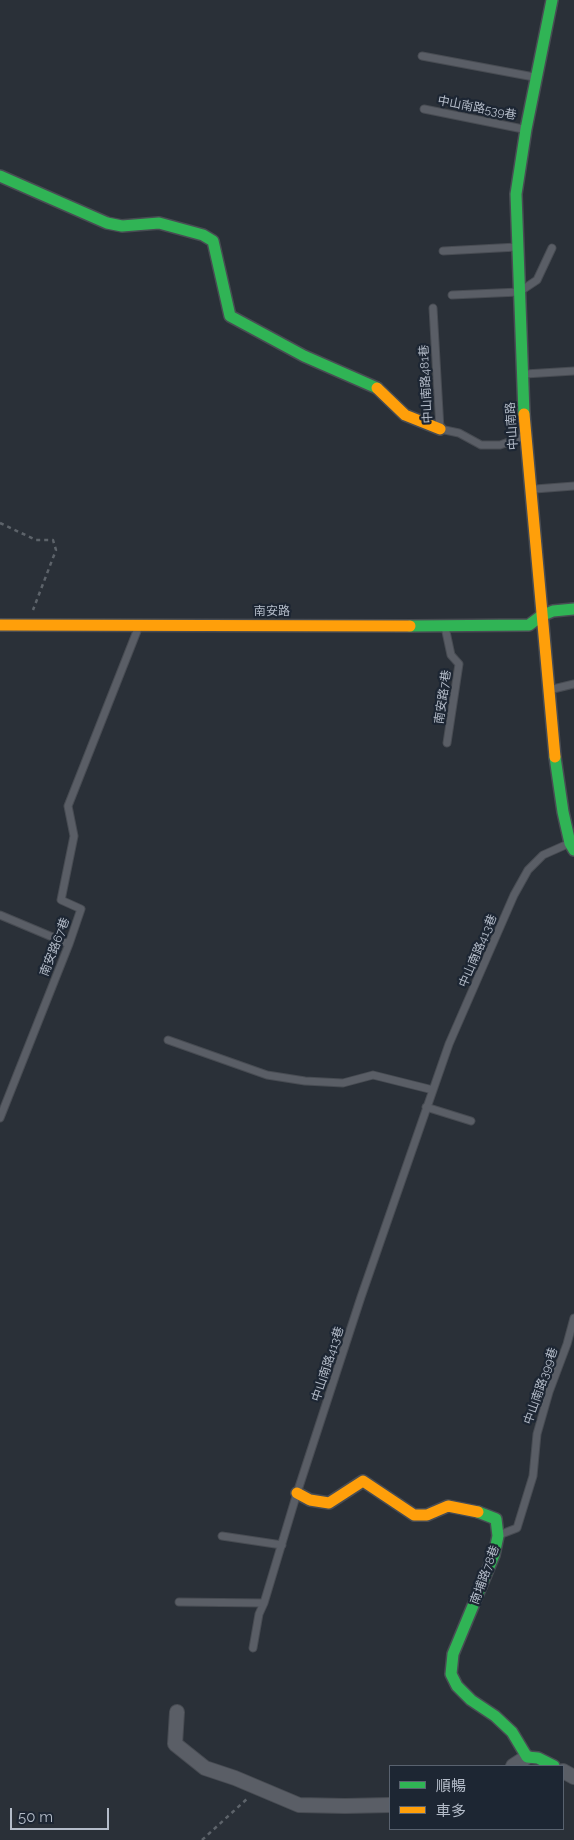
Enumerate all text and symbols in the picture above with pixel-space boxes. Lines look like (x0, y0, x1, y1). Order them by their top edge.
street label: 中山南路539巷 (436, 93, 518, 123)
street label: 中山南路481巷 (417, 344, 435, 424)
street label: 中山南路 (503, 402, 521, 450)
street label: 南安路 (254, 604, 290, 618)
street label: 南安路7巷 (432, 669, 454, 725)
street label: 中山南路413巷 (456, 912, 500, 990)
street label: 南安路67巷 (37, 916, 73, 978)
street label: 中山南路413巷 (309, 1325, 347, 1403)
street label: 中山南路399巷 (521, 1346, 561, 1426)
street label: 南埔路78巷 (468, 1544, 502, 1606)
legend (389, 1765, 564, 1830)
text: 順暢 (436, 1777, 466, 1795)
scale bar (12, 1798, 111, 1830)
text: 車多 (436, 1802, 466, 1820)
text: 50 m (18, 1808, 53, 1826)

